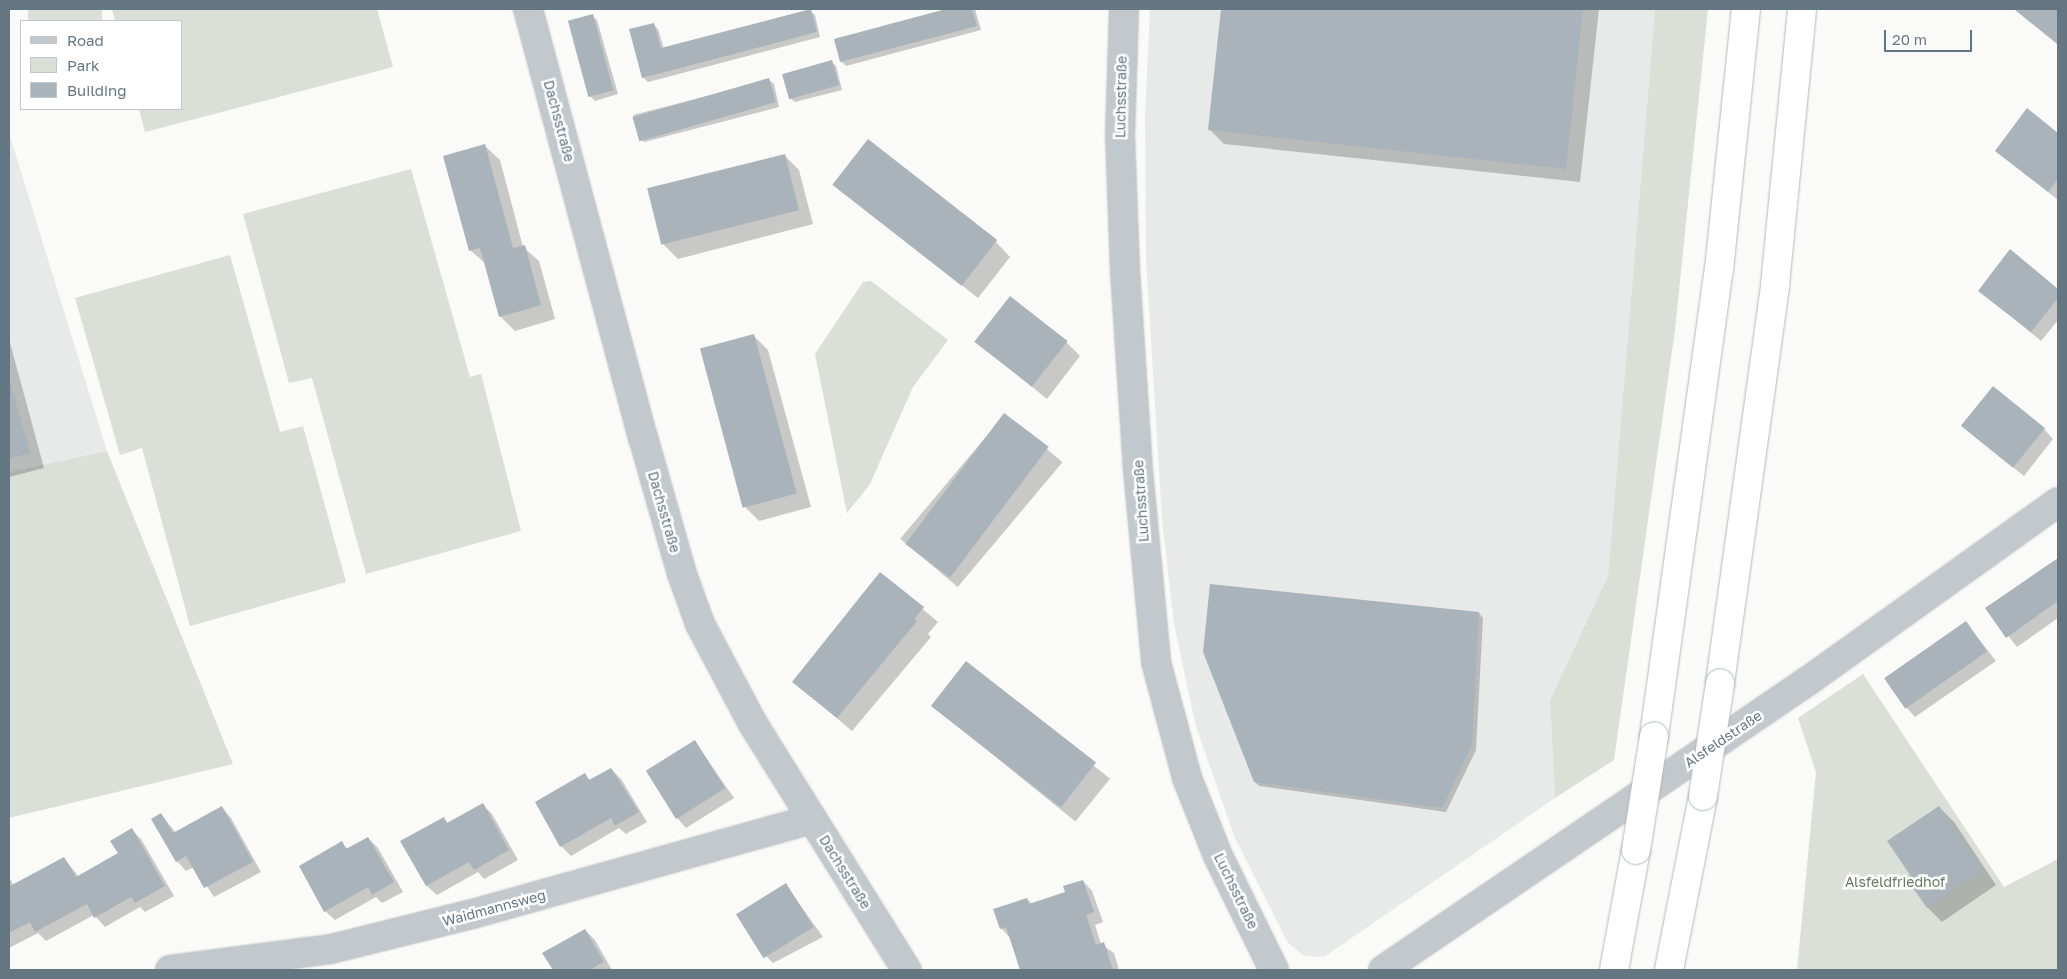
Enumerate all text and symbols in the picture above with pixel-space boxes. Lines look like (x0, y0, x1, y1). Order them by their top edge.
legend (20, 20, 182, 110)
scale bar (1887, 20, 1974, 52)
text: 20 m (1892, 30, 1927, 48)
text: Road (67, 31, 104, 49)
text: Park (67, 56, 99, 74)
street label: Luchsstraße (1112, 56, 1130, 138)
street label: Dachsstraße (540, 78, 578, 164)
text: Building (67, 81, 127, 99)
street label: Luchsstraße (1130, 459, 1152, 543)
street label: Dachsstraße (644, 469, 684, 555)
street label: Alsfeldstraße (1681, 707, 1765, 771)
street label: Dachsstraße (816, 832, 874, 912)
street label: Luchsstraße (1210, 850, 1262, 932)
park label: Alsfeldfriedhof (1845, 874, 1945, 890)
street label: Waidmannsweg (441, 886, 547, 930)

